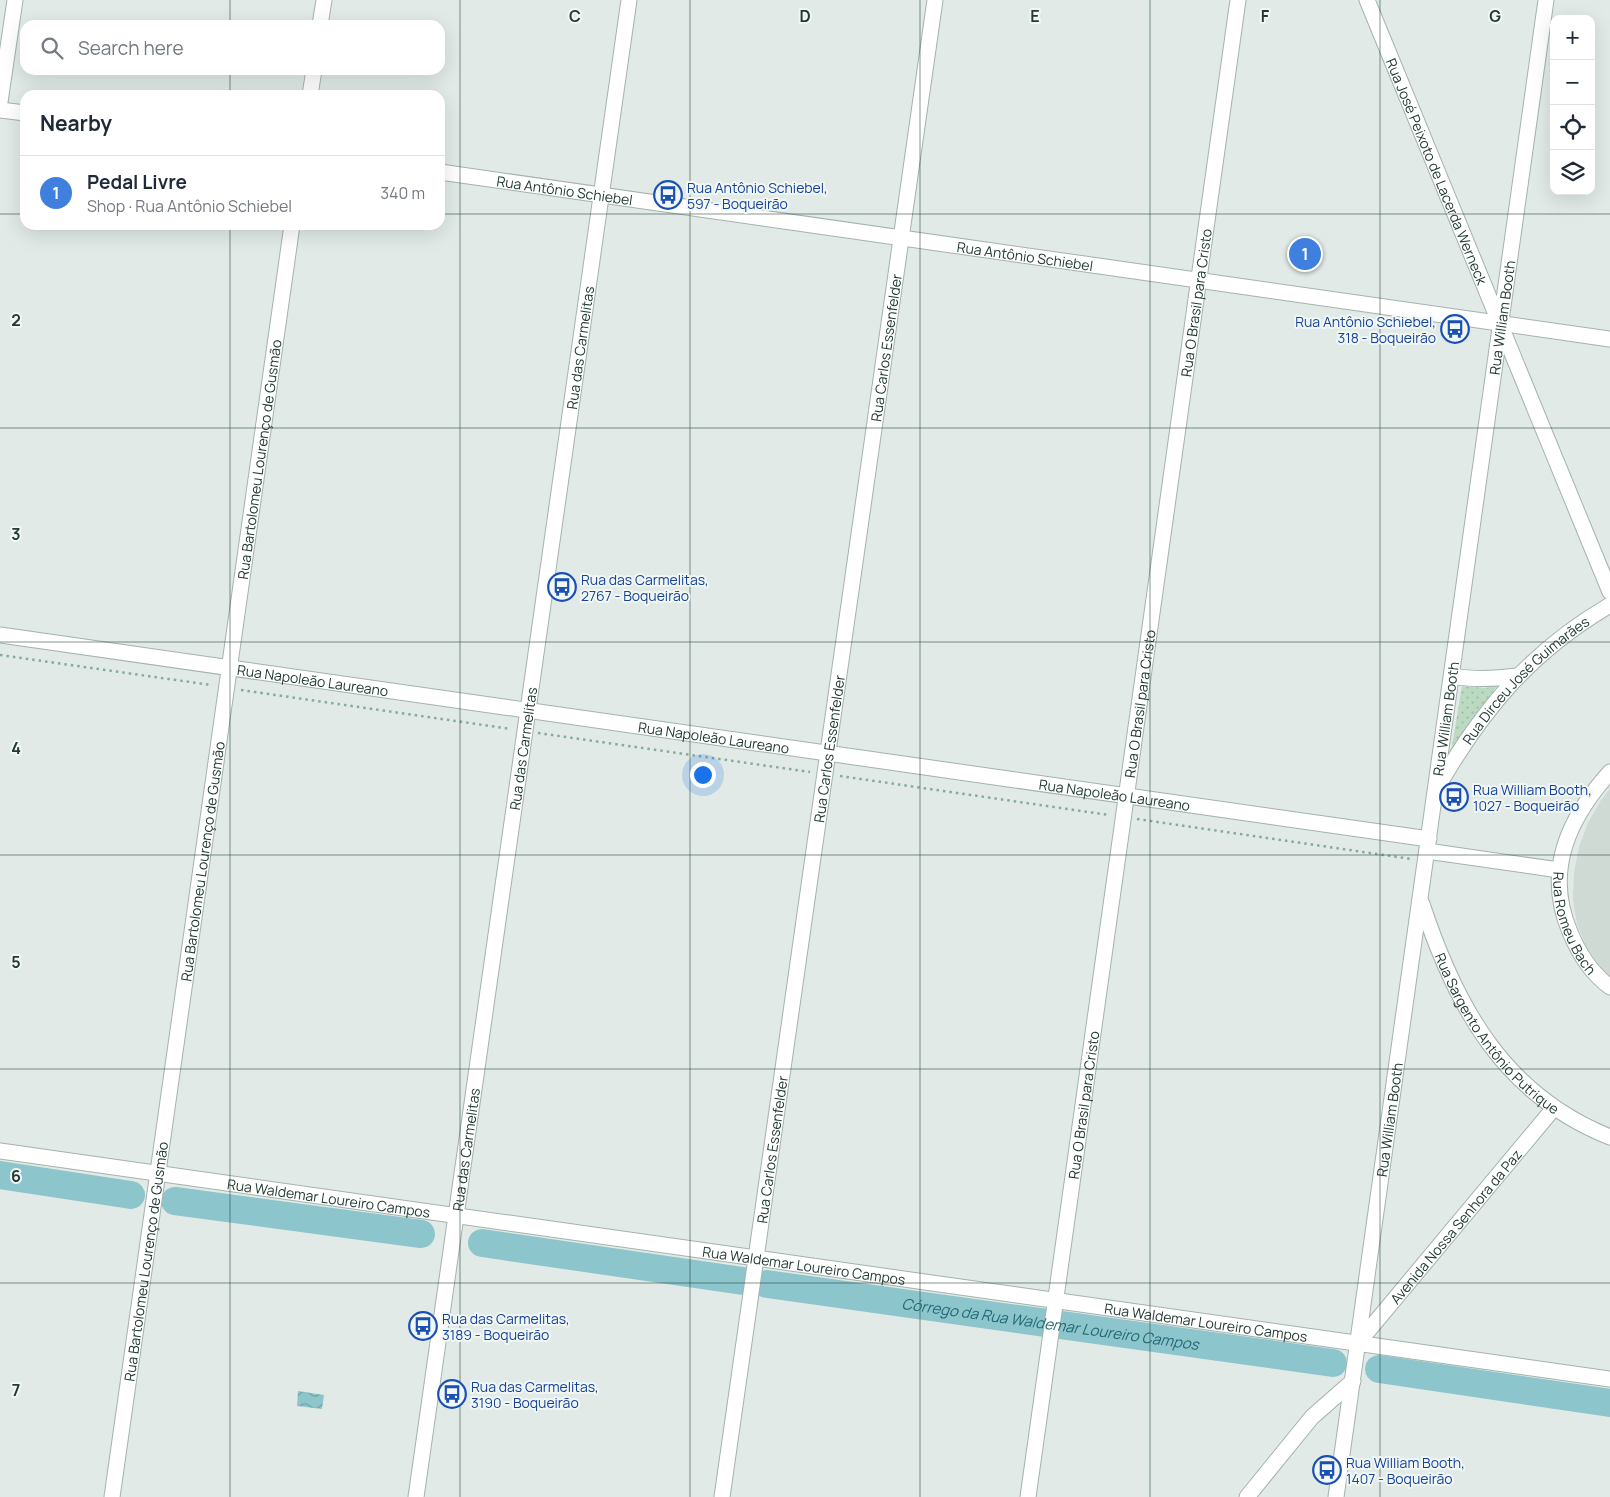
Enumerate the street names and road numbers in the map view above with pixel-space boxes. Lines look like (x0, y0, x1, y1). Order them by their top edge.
street label: Rua José Peixoto de Lacerda Werneck (1382, 55, 1493, 288)
street label: Rua Antônio Schiebel (495, 171, 634, 209)
street label: Rua O Brasil para Cristo (1176, 227, 1215, 378)
street label: Rua Antônio Schiebel (956, 236, 1094, 275)
street label: Rua William Booth (1484, 259, 1519, 376)
street label: Rua Carlos Essenfelder (866, 272, 905, 423)
street label: Rua das Carmelitas (561, 285, 598, 410)
street label: Rua Bartolomeu Lourenço de Gusmão (232, 338, 285, 580)
street label: Rua Dirceu José Guimarães (1458, 611, 1592, 748)
street label: Rua O Brasil para Cristo (1119, 628, 1159, 779)
street label: Rua Napoleão Laureano (236, 659, 390, 700)
street label: Rua William Booth (1428, 660, 1463, 777)
street label: Rua Carlos Essenfelder (809, 673, 848, 824)
street label: Rua das Carmelitas (504, 686, 541, 811)
street label: Rua Napoleão Laureano (637, 717, 791, 757)
street label: Rua Bartolomeu Lourenço de Gusmão (176, 740, 228, 982)
street label: Rua Napoleão Laureano (1038, 774, 1192, 814)
street label: Rua Romeu Bach (1550, 871, 1601, 978)
street label: Rua Sargento Antônio Putrique (1431, 950, 1563, 1118)
street label: Rua O Brasil para Cristo (1063, 1030, 1103, 1180)
street label: Rua William Booth (1372, 1061, 1406, 1178)
street label: Rua Carlos Essenfelder (752, 1074, 791, 1225)
street label: Rua das Carmelitas (447, 1087, 484, 1212)
street label: Rua Bartolomeu Lourenço de Gusmão (119, 1140, 172, 1382)
street label: Avenida Nossa Senhora da Paz (1385, 1145, 1525, 1308)
street label: Rua Waldemar Loureiro Campos (226, 1174, 431, 1221)
street label: Rua Waldemar Loureiro Campos (701, 1241, 907, 1289)
street label: Rua Waldemar Loureiro Campos (1103, 1298, 1309, 1346)

